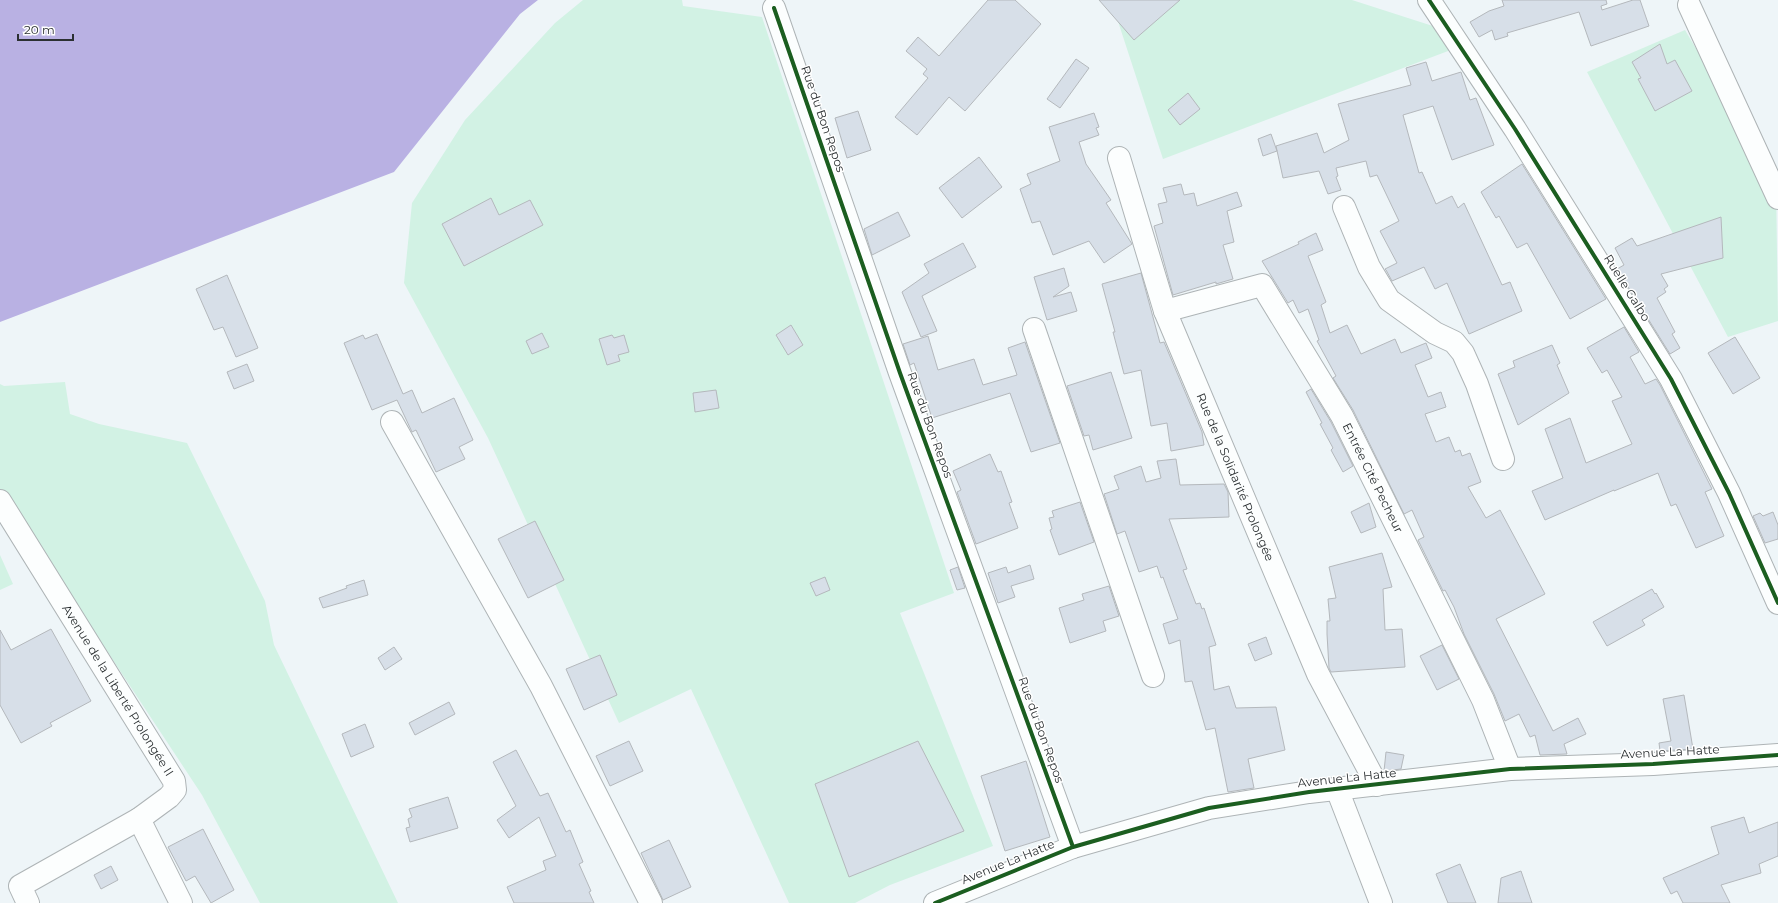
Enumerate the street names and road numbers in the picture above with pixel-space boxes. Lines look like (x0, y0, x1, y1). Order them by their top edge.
street label: Rue du Bon Repos (798, 64, 849, 174)
street label: Ruelle Galbo (1601, 251, 1654, 324)
street label: Rue du Bon Repos (904, 370, 957, 480)
street label: Rue de la Solidarité Prolongée (1193, 391, 1278, 563)
street label: Entrée Cité Pecheur (1340, 420, 1407, 535)
street label: Avenue de la Liberté Prolongée II (59, 602, 177, 779)
street label: Rue du Bon Repos (1015, 675, 1068, 785)
street label: Avenue La Hatte (1620, 741, 1720, 762)
street label: Avenue La Hatte (1297, 765, 1397, 790)
street label: Avenue La Hatte (959, 836, 1057, 887)

